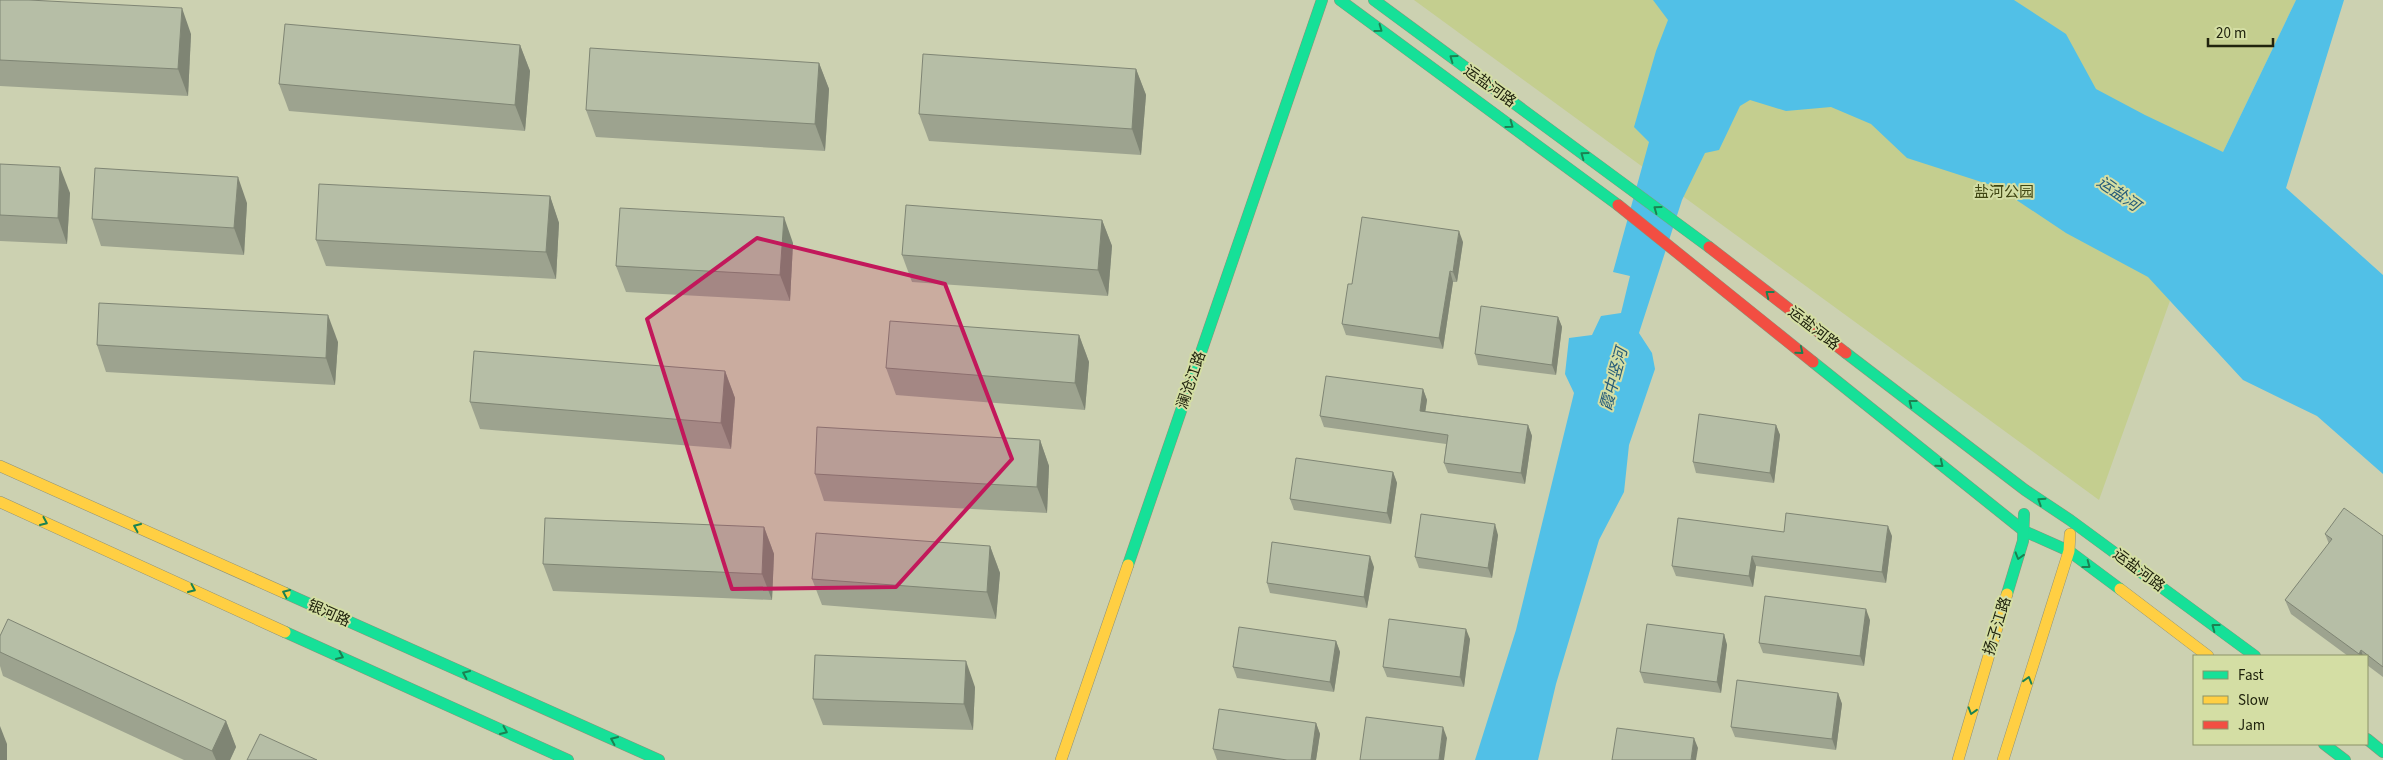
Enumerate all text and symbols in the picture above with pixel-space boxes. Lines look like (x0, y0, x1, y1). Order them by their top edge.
scale bar (2208, 15, 2273, 47)
one-way arrow (1373, 23, 1383, 32)
text: 20 m (2216, 23, 2246, 44)
one-way arrow (1449, 55, 1459, 64)
street label: 运盐河路 (1459, 60, 1520, 113)
one-way arrow (1504, 120, 1513, 128)
one-way arrow (1581, 152, 1590, 160)
water label: 运盐河 (2092, 171, 2147, 218)
park label: 盐河公园 (1974, 182, 2034, 203)
one-way arrow (1653, 206, 1663, 215)
one-way arrow (1766, 291, 1775, 299)
street label: 运盐河路 (1784, 302, 1844, 355)
water label: 霞中竖河 (1595, 343, 1634, 413)
one-way arrow (1794, 346, 1803, 354)
street label: 澜沧江路 (1172, 348, 1211, 412)
one-way arrow (1909, 401, 1918, 409)
one-way arrow (1934, 458, 1943, 466)
one-way arrow (2038, 498, 2047, 507)
one-way arrow (39, 515, 48, 526)
one-way arrow (133, 523, 142, 533)
street label: 运盐河路 (2108, 544, 2169, 597)
one-way arrow (2014, 551, 2024, 559)
one-way arrow (2081, 560, 2090, 568)
one-way arrow (187, 583, 196, 594)
one-way arrow (282, 589, 291, 600)
street label: 扬子江路 (1979, 594, 2016, 658)
street label: 银河路 (304, 595, 354, 632)
one-way arrow (2211, 624, 2221, 633)
one-way arrow (335, 650, 344, 661)
legend (2193, 655, 2368, 745)
text: Fast (2238, 665, 2264, 686)
one-way arrow (462, 669, 471, 680)
one-way arrow (2023, 676, 2033, 685)
text: Slow (2238, 690, 2269, 711)
one-way arrow (1968, 707, 1978, 715)
text: Jam (2238, 715, 2265, 736)
one-way arrow (499, 725, 508, 735)
one-way arrow (610, 736, 619, 747)

